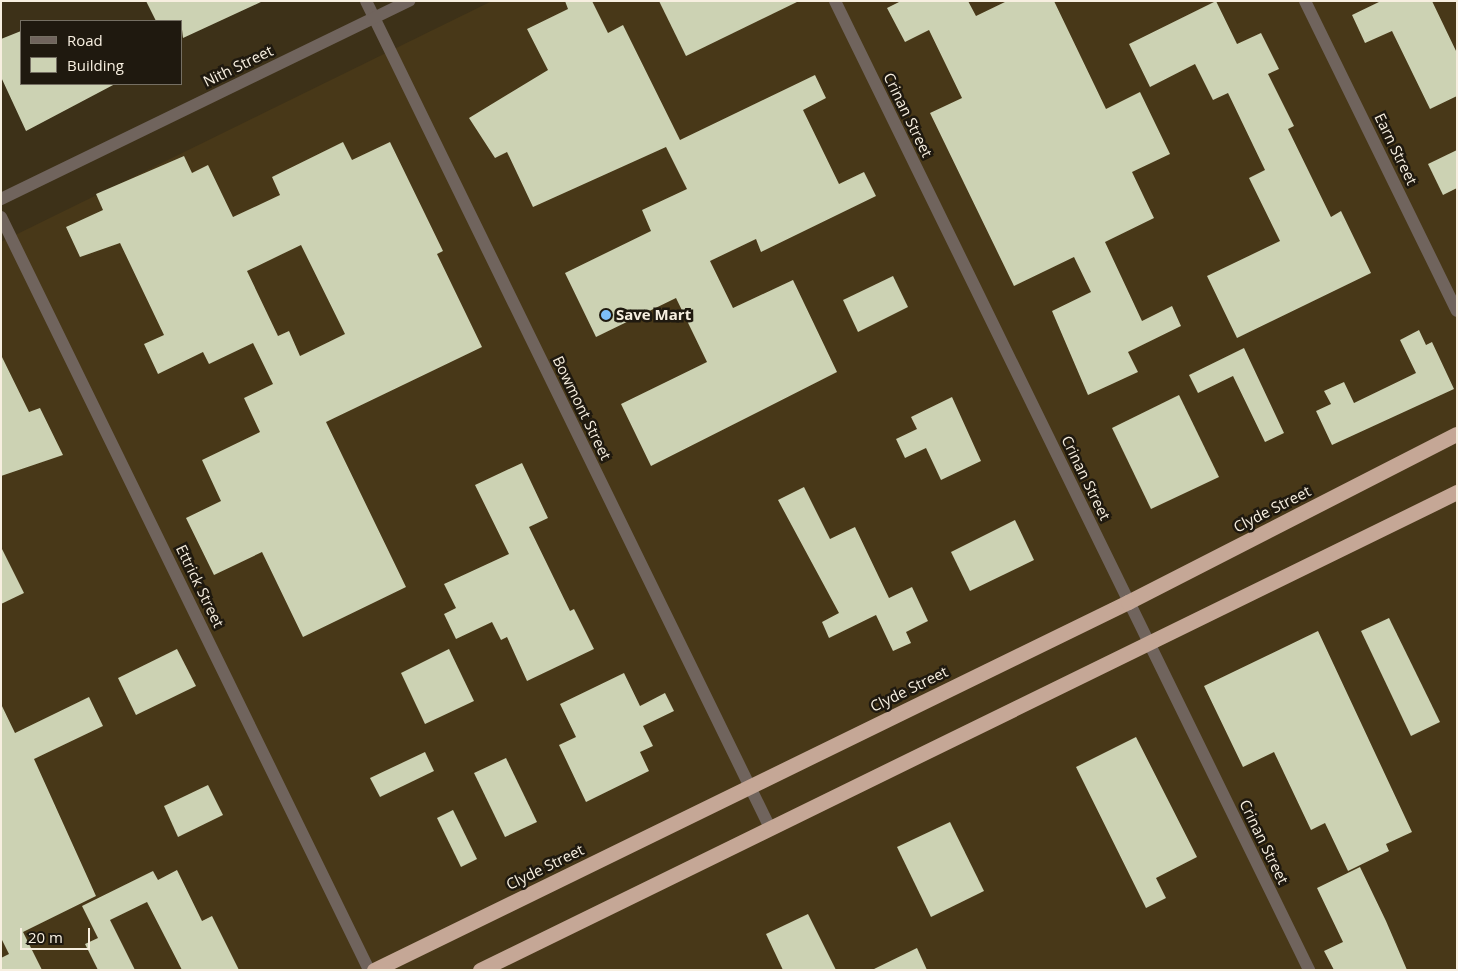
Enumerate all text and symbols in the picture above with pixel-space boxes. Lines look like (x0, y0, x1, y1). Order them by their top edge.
legend (20, 20, 182, 85)
text: Road (67, 30, 103, 50)
street label: Nith Street (200, 41, 276, 91)
text: Building (67, 55, 124, 75)
street label: Crinan Street (880, 70, 936, 160)
street label: Earn Street (1371, 110, 1421, 188)
place label: Save Mart (616, 306, 691, 324)
marker: Save Mart (600, 309, 612, 321)
street label: Bowmont Street (549, 353, 615, 463)
street label: Crinan Street (1058, 433, 1114, 523)
street label: Clyde Street (1230, 482, 1314, 536)
street label: Ettrick Street (172, 542, 228, 630)
street label: Clyde Street (867, 662, 951, 716)
street label: Crinan Street (1236, 797, 1292, 887)
street label: Clyde Street (503, 840, 587, 894)
scale bar (22, 918, 92, 950)
text: 20 m (28, 927, 63, 947)

